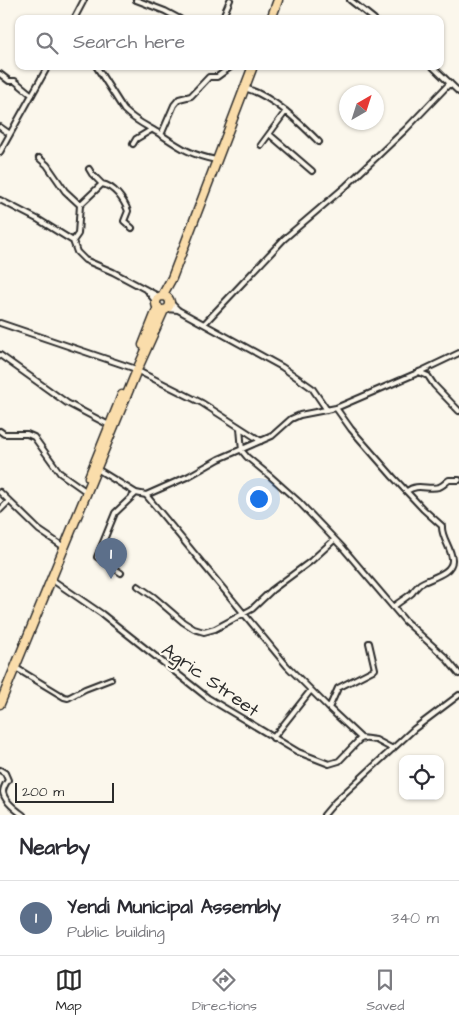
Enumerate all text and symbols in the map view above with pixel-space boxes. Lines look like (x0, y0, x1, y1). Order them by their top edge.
search box (15, 15, 444, 70)
icon: search (33, 29, 61, 57)
text: Search here (73, 29, 185, 56)
north arrow (339, 85, 384, 130)
your location (246, 486, 272, 512)
pin: 1 (95, 538, 127, 579)
street label: Agric Street (155, 637, 265, 725)
map controls (399, 755, 444, 800)
button: locate (399, 755, 444, 800)
scale bar (15, 780, 114, 803)
text: 200 m (22, 782, 64, 802)
text: Nearby (20, 833, 90, 862)
text: Yendi Municipal Assembly (67, 894, 281, 921)
text: 1 (35, 907, 37, 929)
text: 340 m (391, 907, 439, 929)
text: Public building (67, 921, 165, 943)
tab: Map (55, 966, 83, 1016)
tab: Directions (192, 966, 257, 1016)
tab: Saved (366, 966, 404, 1016)

